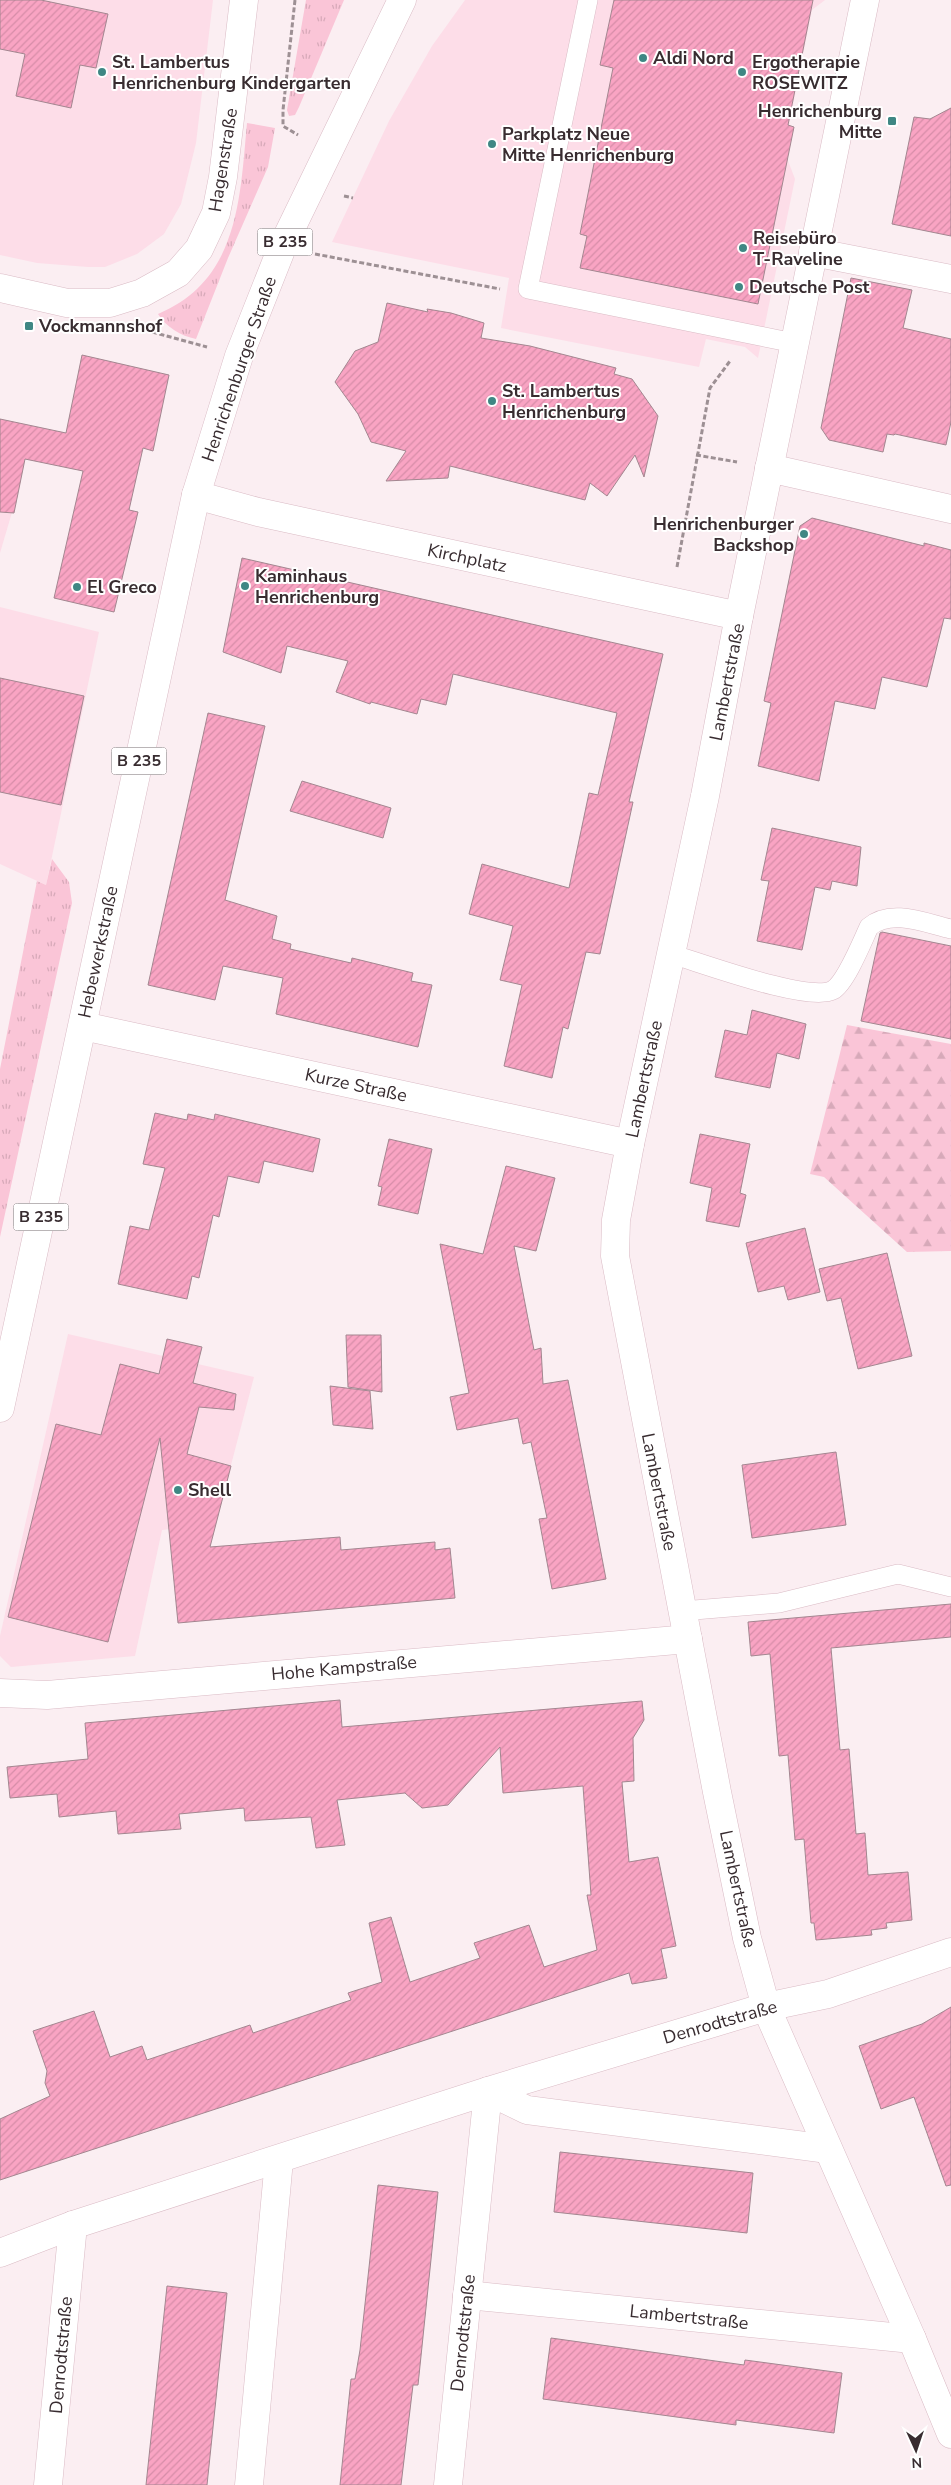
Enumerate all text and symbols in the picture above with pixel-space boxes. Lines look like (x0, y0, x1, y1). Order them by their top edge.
place label: Aldi Nord (653, 46, 734, 70)
place label: St. Lambertus Henrichenburg Kindergarten (112, 50, 351, 95)
place label: Ergotherapie ROSEWITZ (752, 50, 860, 95)
marker: Aldi Nord (637, 52, 649, 64)
marker: St. Lambertus Henrichenburg Kindergarten (96, 66, 108, 78)
marker: Ergotherapie ROSEWITZ (736, 66, 748, 78)
place label: Henrichenburg Mitte (758, 99, 882, 144)
street label: Hagenstraße (203, 106, 243, 214)
marker: Henrichenburg Mitte (886, 115, 898, 127)
place label: Parkplatz Neue Mitte Henrichenburg (502, 122, 674, 167)
marker: Parkplatz Neue Mitte Henrichenburg (486, 138, 498, 150)
place label: Reisebüro T-Raveline (753, 226, 843, 271)
road number: B 235 (258, 228, 312, 256)
marker: Reisebüro T-Raveline (737, 242, 749, 254)
street label: Henrichenburger Straße (196, 273, 282, 465)
place label: Deutsche Post (749, 275, 870, 299)
marker: Deutsche Post (733, 281, 745, 293)
place label: Vockmannshof (38, 314, 162, 338)
marker: Vockmannshof (23, 320, 35, 332)
place label: St. Lambertus Henrichenburg (502, 379, 626, 424)
marker: St. Lambertus Henrichenburg (486, 395, 498, 407)
place label: Henrichenburger Backshop (653, 512, 794, 557)
marker: Henrichenburger Backshop (798, 528, 810, 540)
street label: Kirchplatz (425, 538, 509, 578)
place label: Kaminhaus Henrichenburg (255, 564, 379, 609)
place label: El Greco (87, 575, 157, 599)
marker: Kaminhaus Henrichenburg (239, 580, 251, 592)
marker: El Greco (71, 581, 83, 593)
street label: Lambertstraße (704, 621, 750, 743)
road number: B 235 (112, 748, 166, 774)
street label: Hebewerkstraße (72, 884, 124, 1020)
street label: Lambertstraße (620, 1018, 668, 1140)
street label: Kurze Straße (303, 1062, 409, 1108)
road number: B 235 (13, 1204, 68, 1230)
street label: Lambertstraße (636, 1431, 682, 1553)
place label: Shell (188, 1478, 231, 1502)
marker: Shell (172, 1484, 184, 1496)
street label: Hohe Kampstraße (270, 1650, 418, 1686)
street label: Lambertstraße (714, 1828, 762, 1950)
street label: Denrodtstraße (660, 1994, 780, 2050)
street label: Denrodtstraße (445, 2273, 481, 2393)
street label: Denrodtstraße (44, 2295, 78, 2415)
street label: Lambertstraße (628, 2299, 750, 2335)
north arrow (891, 2425, 941, 2475)
text: N (911, 2453, 922, 2472)

